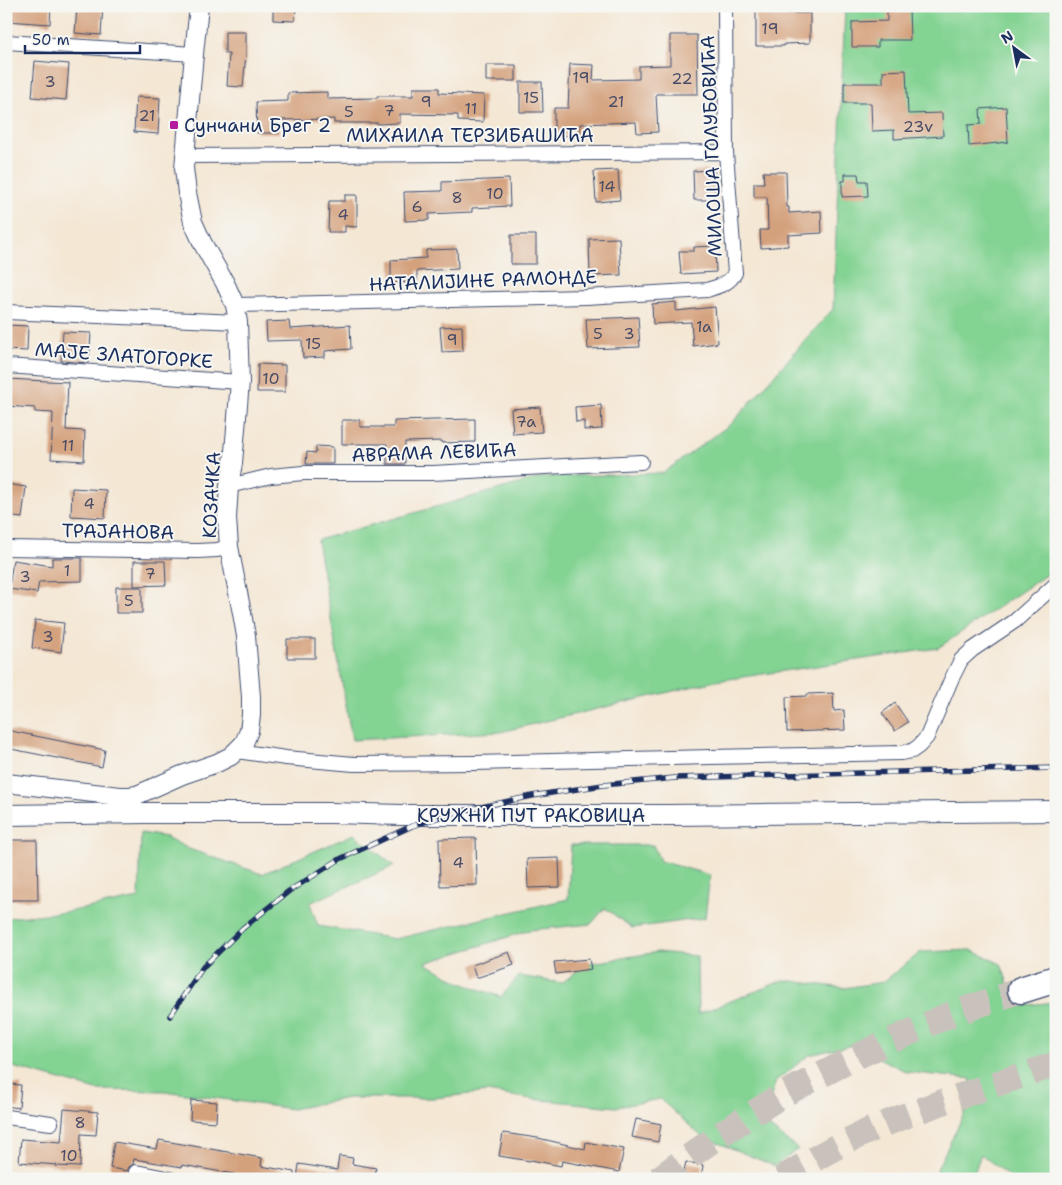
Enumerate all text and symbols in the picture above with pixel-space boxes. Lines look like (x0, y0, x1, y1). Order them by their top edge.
house number: 19 (761, 18, 779, 39)
scale bar (25, 22, 140, 54)
north arrow (990, 22, 1040, 72)
text: N (998, 26, 1017, 48)
text: 50 m (32, 30, 70, 50)
street label: МИЛОША ГОЛУБОВИЋА (695, 35, 728, 257)
house number: 19 (572, 67, 590, 88)
house number: 22 (671, 68, 693, 89)
house number: 3 (44, 71, 56, 92)
house number: 15 (523, 87, 539, 108)
house number: 9 (420, 91, 432, 112)
house number: 21 (607, 91, 625, 112)
house number: 11 (465, 98, 477, 119)
house number: 7 (383, 100, 395, 121)
house number: 5 (344, 101, 354, 122)
house number: 21 (138, 105, 156, 126)
place label: Сунчани Брег 2 (184, 113, 331, 138)
house number: 23v (903, 116, 933, 137)
marker: Сунчани Брег 2 (168, 119, 180, 131)
street label: МИХАИЛА ТЕРЗИБАШИЋА (346, 123, 594, 148)
house number: 14 (598, 176, 616, 197)
house number: 10 (486, 183, 504, 204)
house number: 8 (451, 187, 463, 208)
house number: 6 (411, 196, 423, 217)
house number: 4 (337, 204, 349, 225)
street label: НАТАЛИЈИНЕ РАМОНДЕ (369, 264, 598, 297)
house number: 1a (696, 316, 712, 337)
house number: 5 (593, 323, 603, 344)
house number: 3 (623, 323, 635, 344)
house number: 9 (446, 329, 458, 350)
house number: 15 (305, 333, 321, 354)
street label: МАЈЕ ЗЛАТОГОРКЕ (34, 337, 214, 374)
house number: 10 (262, 368, 280, 389)
house number: 7a (516, 411, 536, 432)
house number: 11 (62, 435, 74, 456)
street label: АВРАМА ЛЕВИЋА (351, 437, 517, 468)
street label: КОЗАЧКА (197, 451, 226, 539)
house number: 4 (83, 493, 95, 514)
street label: ТРАЈАНОВА (62, 518, 175, 545)
house number: 1 (64, 560, 70, 581)
house number: 7 (144, 563, 156, 584)
house number: 3 (19, 566, 31, 587)
house number: 5 (124, 590, 134, 611)
house number: 3 (42, 626, 54, 647)
street label: КРУЖНИ ПУТ РАКОВИЦА (417, 803, 645, 828)
house number: 4 (452, 852, 464, 873)
house number: 8 (74, 1112, 86, 1133)
house number: 10 (60, 1145, 78, 1166)

